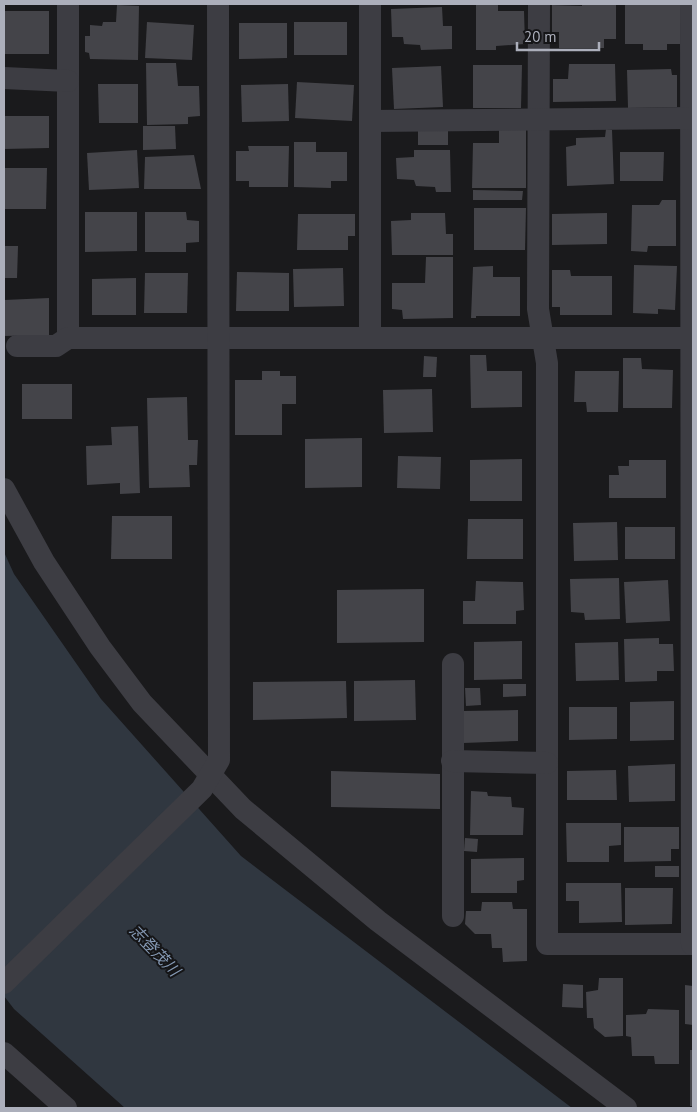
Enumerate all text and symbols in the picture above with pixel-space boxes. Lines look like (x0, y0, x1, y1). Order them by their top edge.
scale bar (517, 20, 600, 52)
text: 20 m (524, 27, 557, 46)
water label: 志登茂川 (126, 920, 186, 981)

